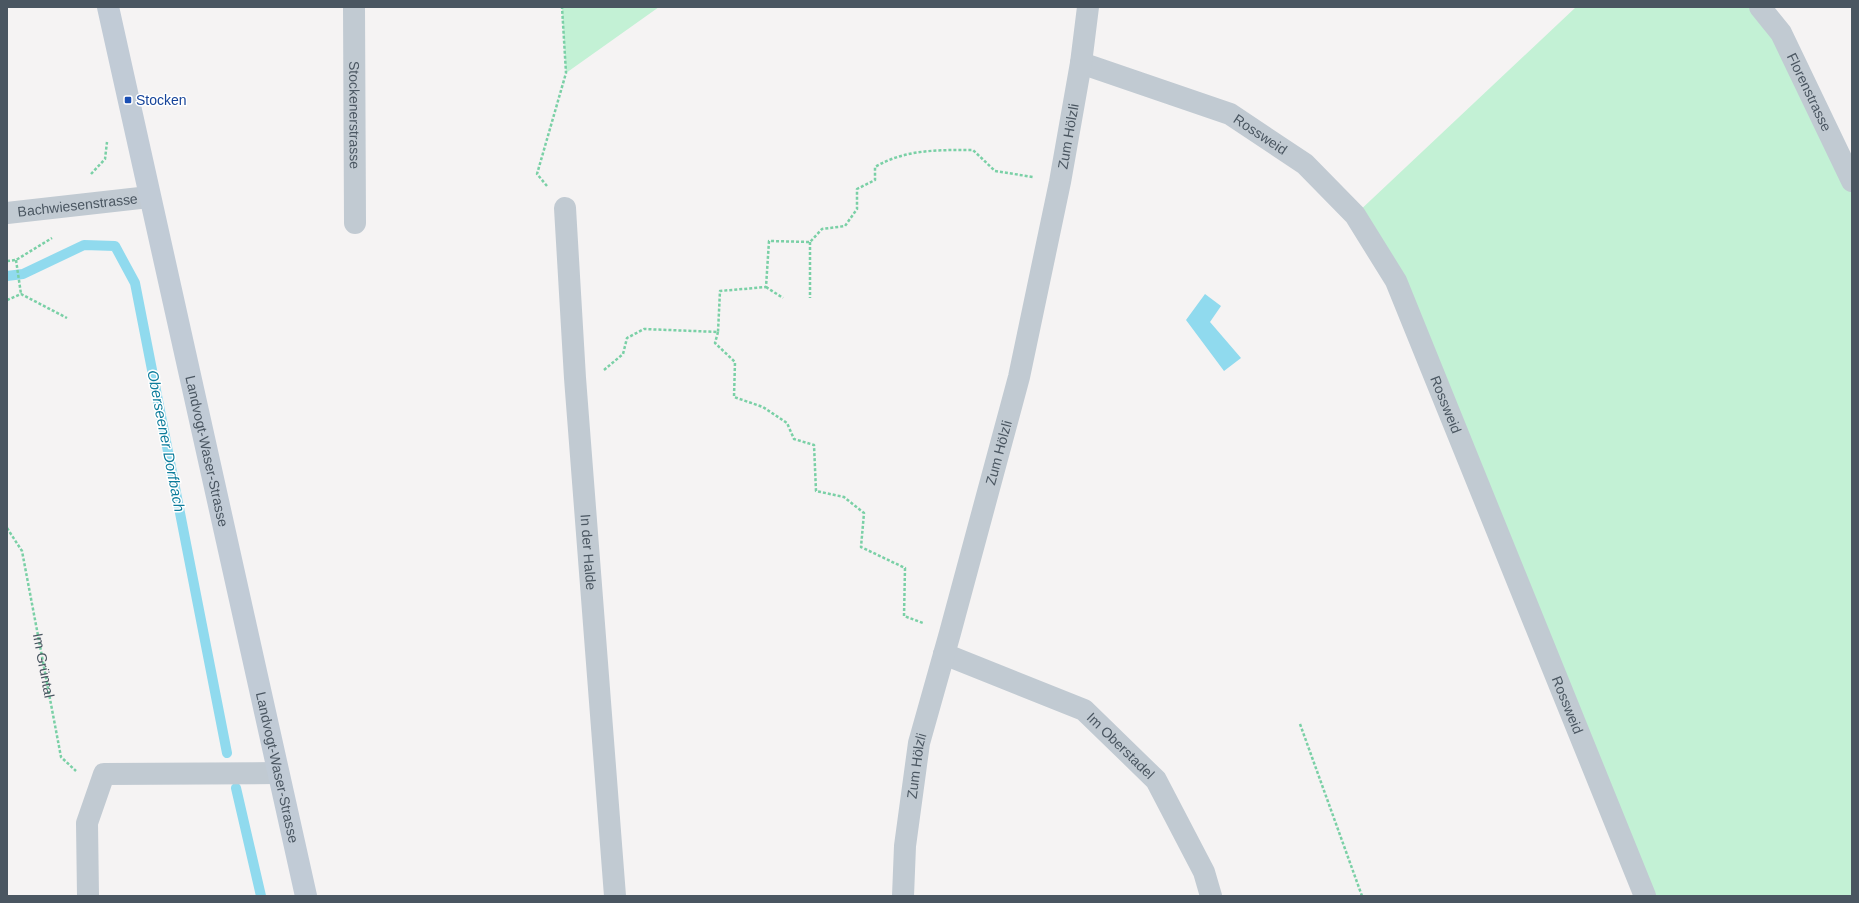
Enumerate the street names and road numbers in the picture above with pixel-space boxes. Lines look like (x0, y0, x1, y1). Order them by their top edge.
street label: Florenstrasse (1784, 50, 1835, 134)
street label: Stockenerstrasse (346, 61, 363, 169)
street label: Zum Hölzli (1054, 102, 1082, 170)
street label: Rossweid (1231, 111, 1290, 158)
street label: Bachwiesenstrasse (17, 190, 139, 220)
street label: Rossweid (1427, 373, 1465, 436)
street label: Landvogt-Waser-Strasse (182, 374, 232, 528)
street label: Zum Hölzli (982, 419, 1015, 487)
street label: In der Halde (578, 513, 599, 591)
street label: Im Grüntal (30, 632, 58, 699)
street label: Rossweid (1549, 674, 1586, 736)
street label: Landvogt-Waser-Strasse (253, 690, 302, 845)
street label: Im Oberstadel (1084, 709, 1158, 782)
street label: Zum Hölzli (904, 731, 929, 800)

